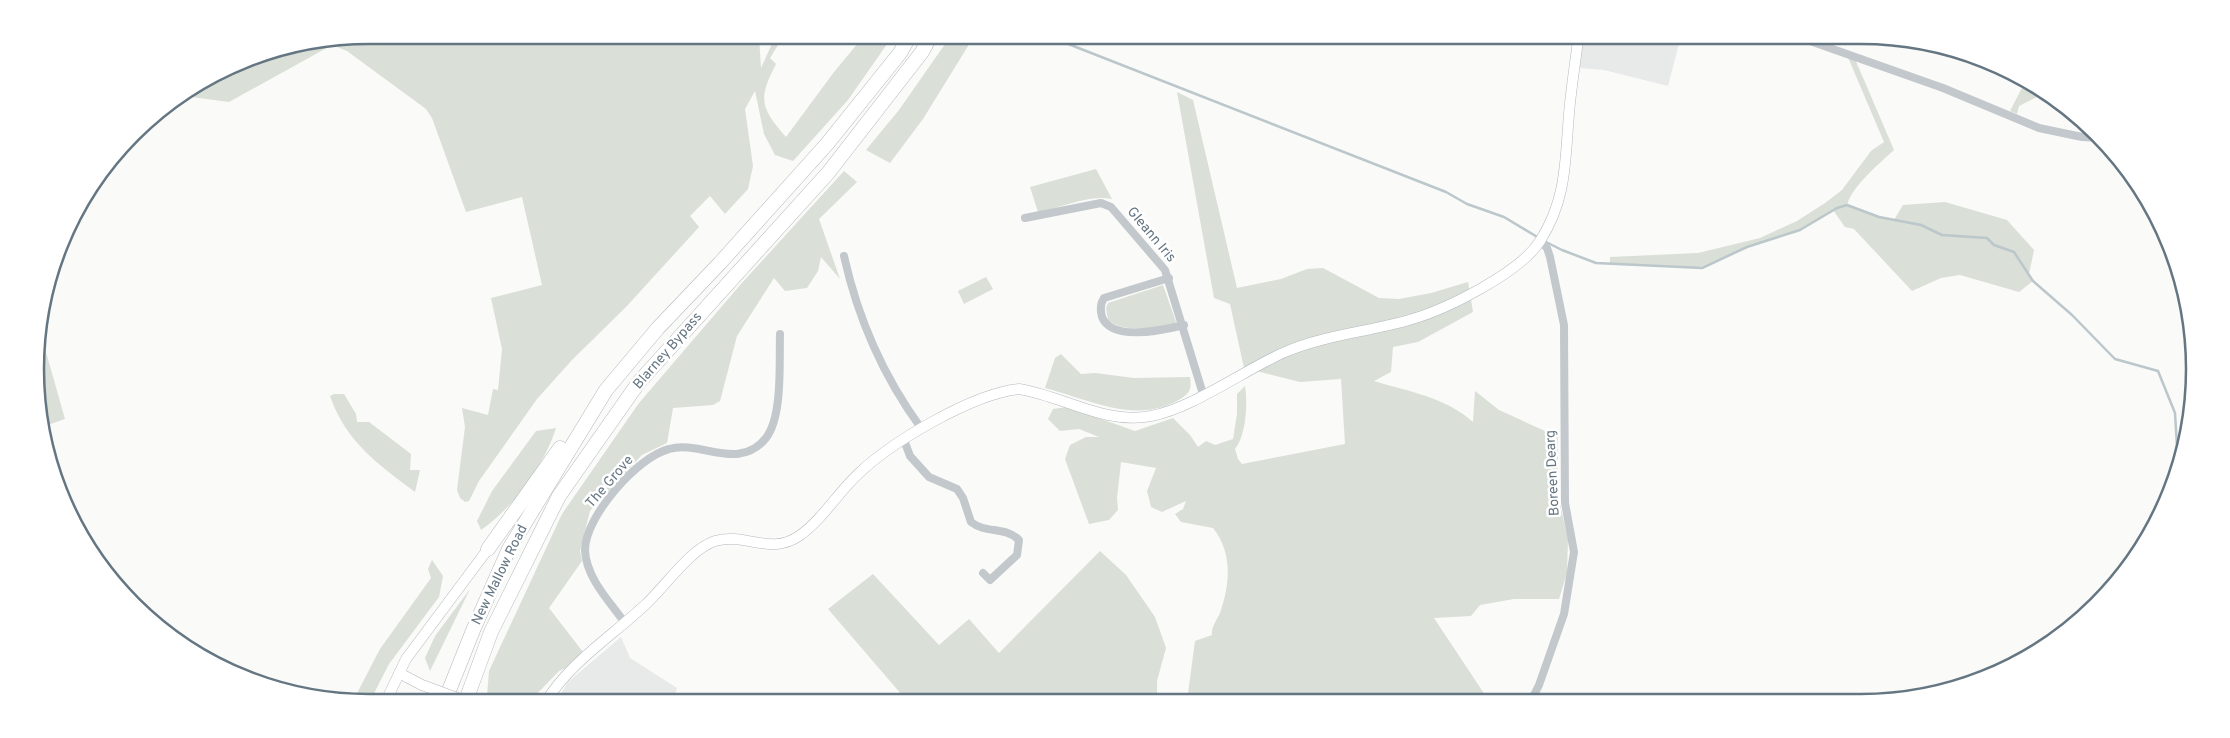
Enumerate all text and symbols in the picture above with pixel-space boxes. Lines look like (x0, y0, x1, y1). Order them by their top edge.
street label: Gleann Iris (1123, 204, 1179, 266)
street label: Blarney Bypass (630, 309, 706, 393)
street label: Boreen Dearg (1542, 430, 1564, 516)
street label: The Grove (583, 452, 637, 512)
street label: New Mallow Road (468, 522, 532, 628)

